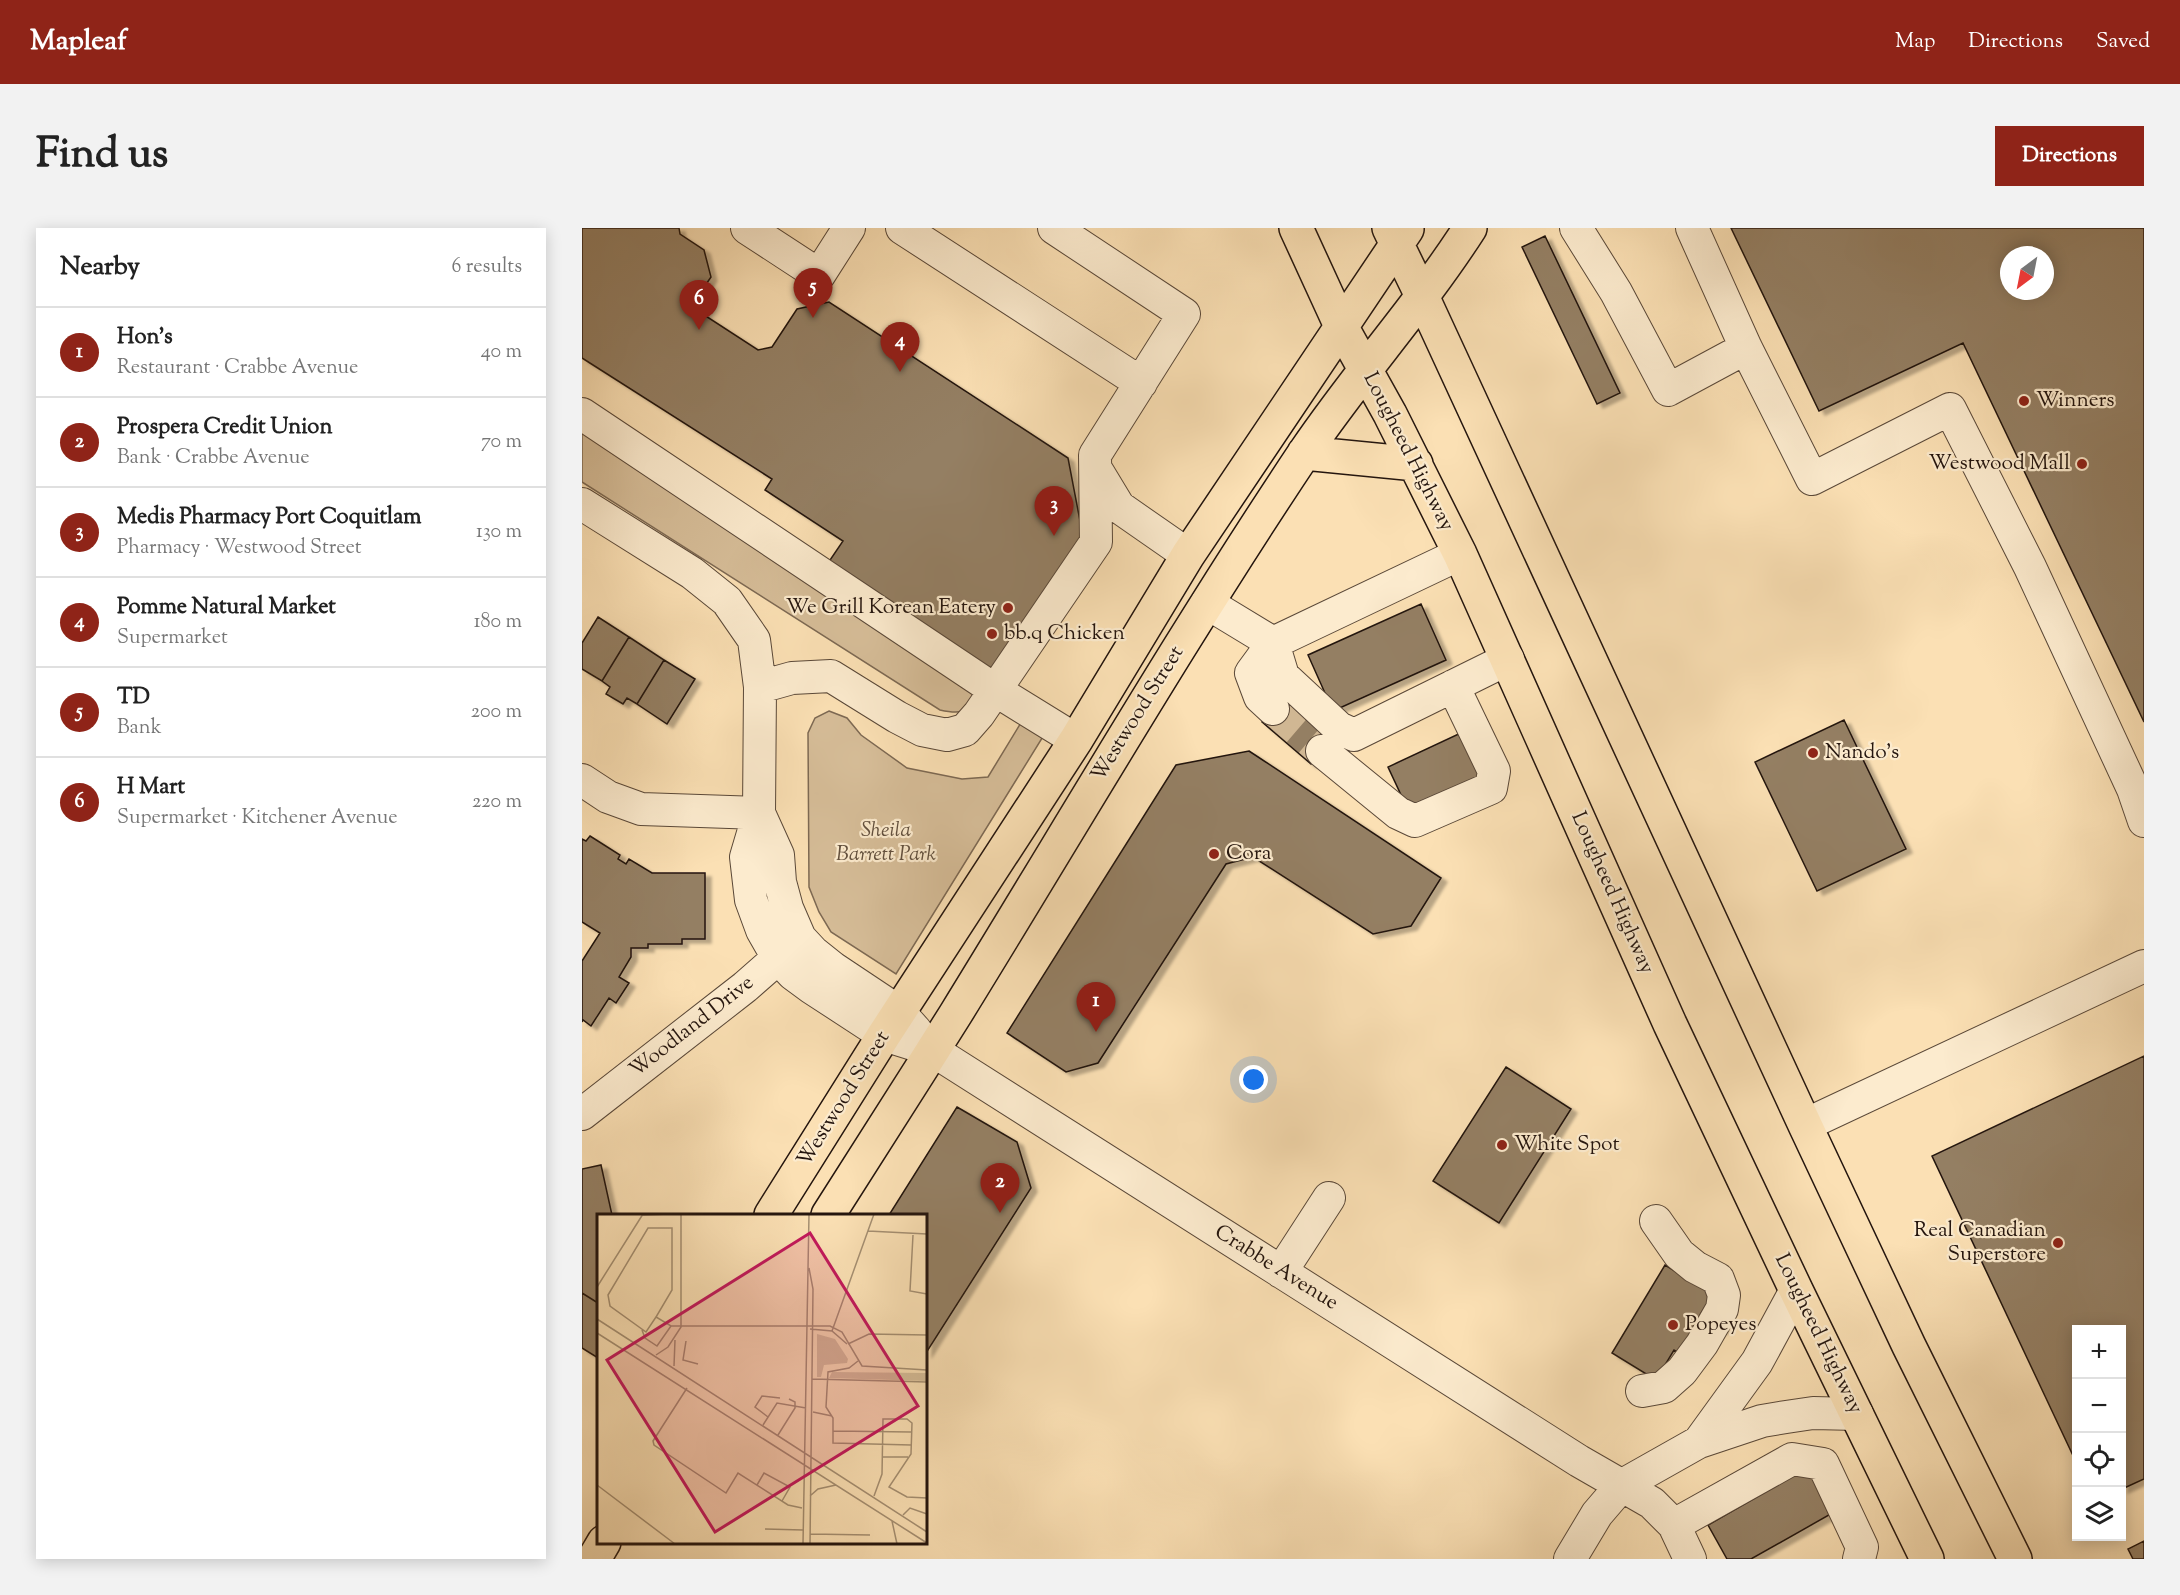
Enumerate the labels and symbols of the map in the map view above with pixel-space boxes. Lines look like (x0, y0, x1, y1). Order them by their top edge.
north arrow (2000, 246, 2054, 300)
pin: 5 (794, 268, 832, 318)
pin: 6 (680, 280, 718, 330)
pin: 4 (880, 322, 920, 372)
street label: Lougheed Highway (1355, 367, 1461, 537)
place label: Winners (2036, 386, 2115, 416)
marker: Winners (2017, 394, 2031, 408)
place label: Westwood Mall (1928, 449, 2070, 479)
marker: Westwood Mall (2075, 457, 2089, 471)
pin: 3 (1034, 486, 1074, 536)
place label: We Grill Korean Eatery (786, 593, 997, 623)
marker: We Grill Korean Eatery (1001, 601, 1015, 615)
place label: bb.q Chicken (1004, 619, 1125, 649)
marker: bb.q Chicken (985, 627, 999, 641)
street label: Westwood Street (1084, 640, 1192, 788)
place label: Nando's (1825, 738, 1899, 768)
marker: Nando's (1806, 746, 1820, 760)
street label: Lougheed Highway (1563, 807, 1661, 979)
park label: Sheila Barrett Park (836, 816, 937, 870)
place label: Cora (1226, 839, 1272, 869)
marker: Cora (1207, 847, 1221, 861)
street label: Woodland Drive (623, 969, 761, 1085)
pin: 1 (1076, 982, 1116, 1032)
street label: Westwood Street (790, 1025, 898, 1173)
your location (1239, 1065, 1268, 1094)
place label: White Spot (1514, 1130, 1620, 1160)
marker: White Spot (1495, 1138, 1509, 1152)
pin: 2 (980, 1164, 1020, 1213)
inset map (597, 1214, 927, 1544)
place label: Real Canadian Superstore (1914, 1216, 2046, 1270)
street label: Crabbe Avenue (1208, 1218, 1344, 1318)
marker: Real Canadian Superstore (2051, 1236, 2065, 1250)
street label: Lougheed Highway (1766, 1249, 1870, 1420)
place label: Popeyes (1685, 1310, 1756, 1340)
marker: Popeyes (1666, 1318, 1680, 1332)

